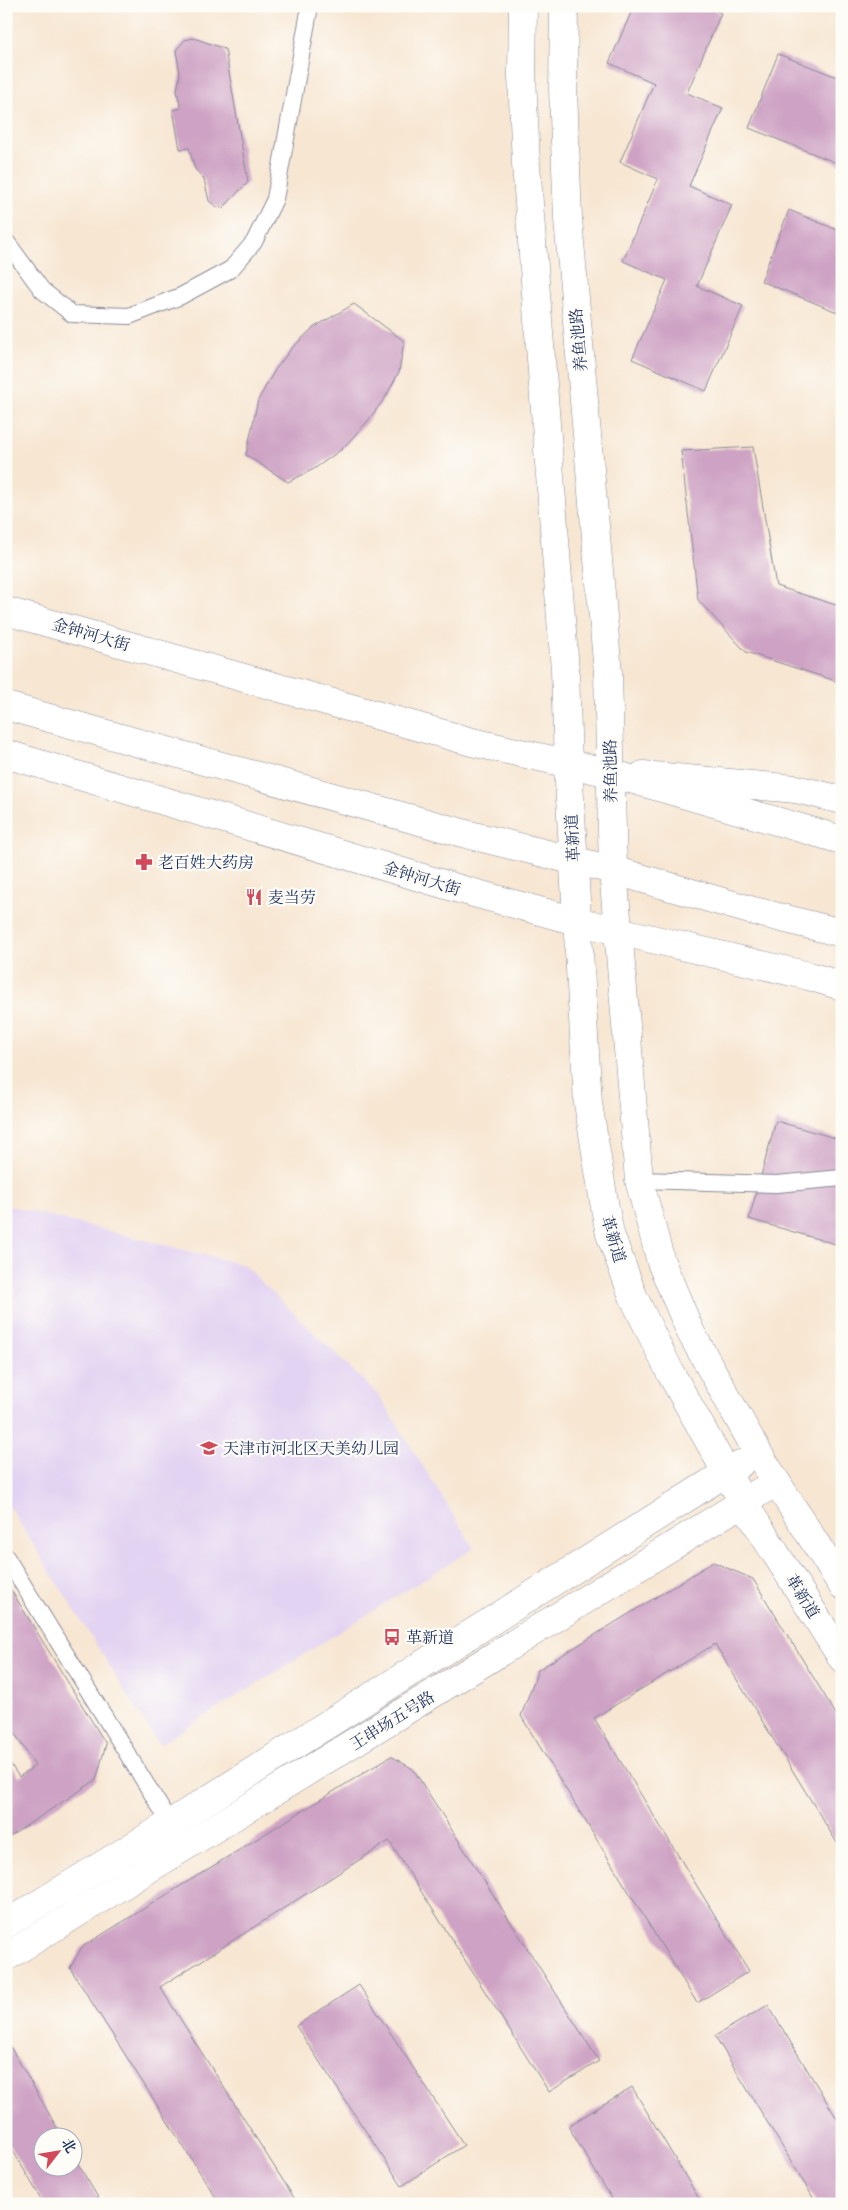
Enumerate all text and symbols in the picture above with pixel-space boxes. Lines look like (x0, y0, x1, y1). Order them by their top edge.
street label: 养鱼池路 (566, 307, 592, 373)
street label: 金钟河大街 (50, 614, 132, 656)
street label: 养鱼池路 (600, 739, 622, 803)
street label: 革新道 (562, 813, 584, 862)
pharmacy icon: 老百姓大药房 (134, 852, 154, 872)
place label: 老百姓大药房 (158, 853, 254, 873)
street label: 金钟河大街 (381, 858, 463, 900)
restaurant icon: 麦当劳 (244, 887, 264, 907)
place label: 麦当劳 (268, 888, 316, 908)
street label: 革新道 (596, 1213, 630, 1265)
school or university icon: 天津市河北区天美幼儿园 (199, 1438, 219, 1458)
place label: 天津市河北区天美幼儿园 (223, 1439, 399, 1459)
street label: 革新道 (781, 1571, 823, 1622)
bus stop icon: 革新道 (382, 1627, 402, 1647)
place label: 革新道 (406, 1628, 454, 1648)
street label: 王串场五号路 (347, 1687, 439, 1755)
north arrow (32, 2128, 82, 2178)
text: 北 (58, 2135, 80, 2156)

